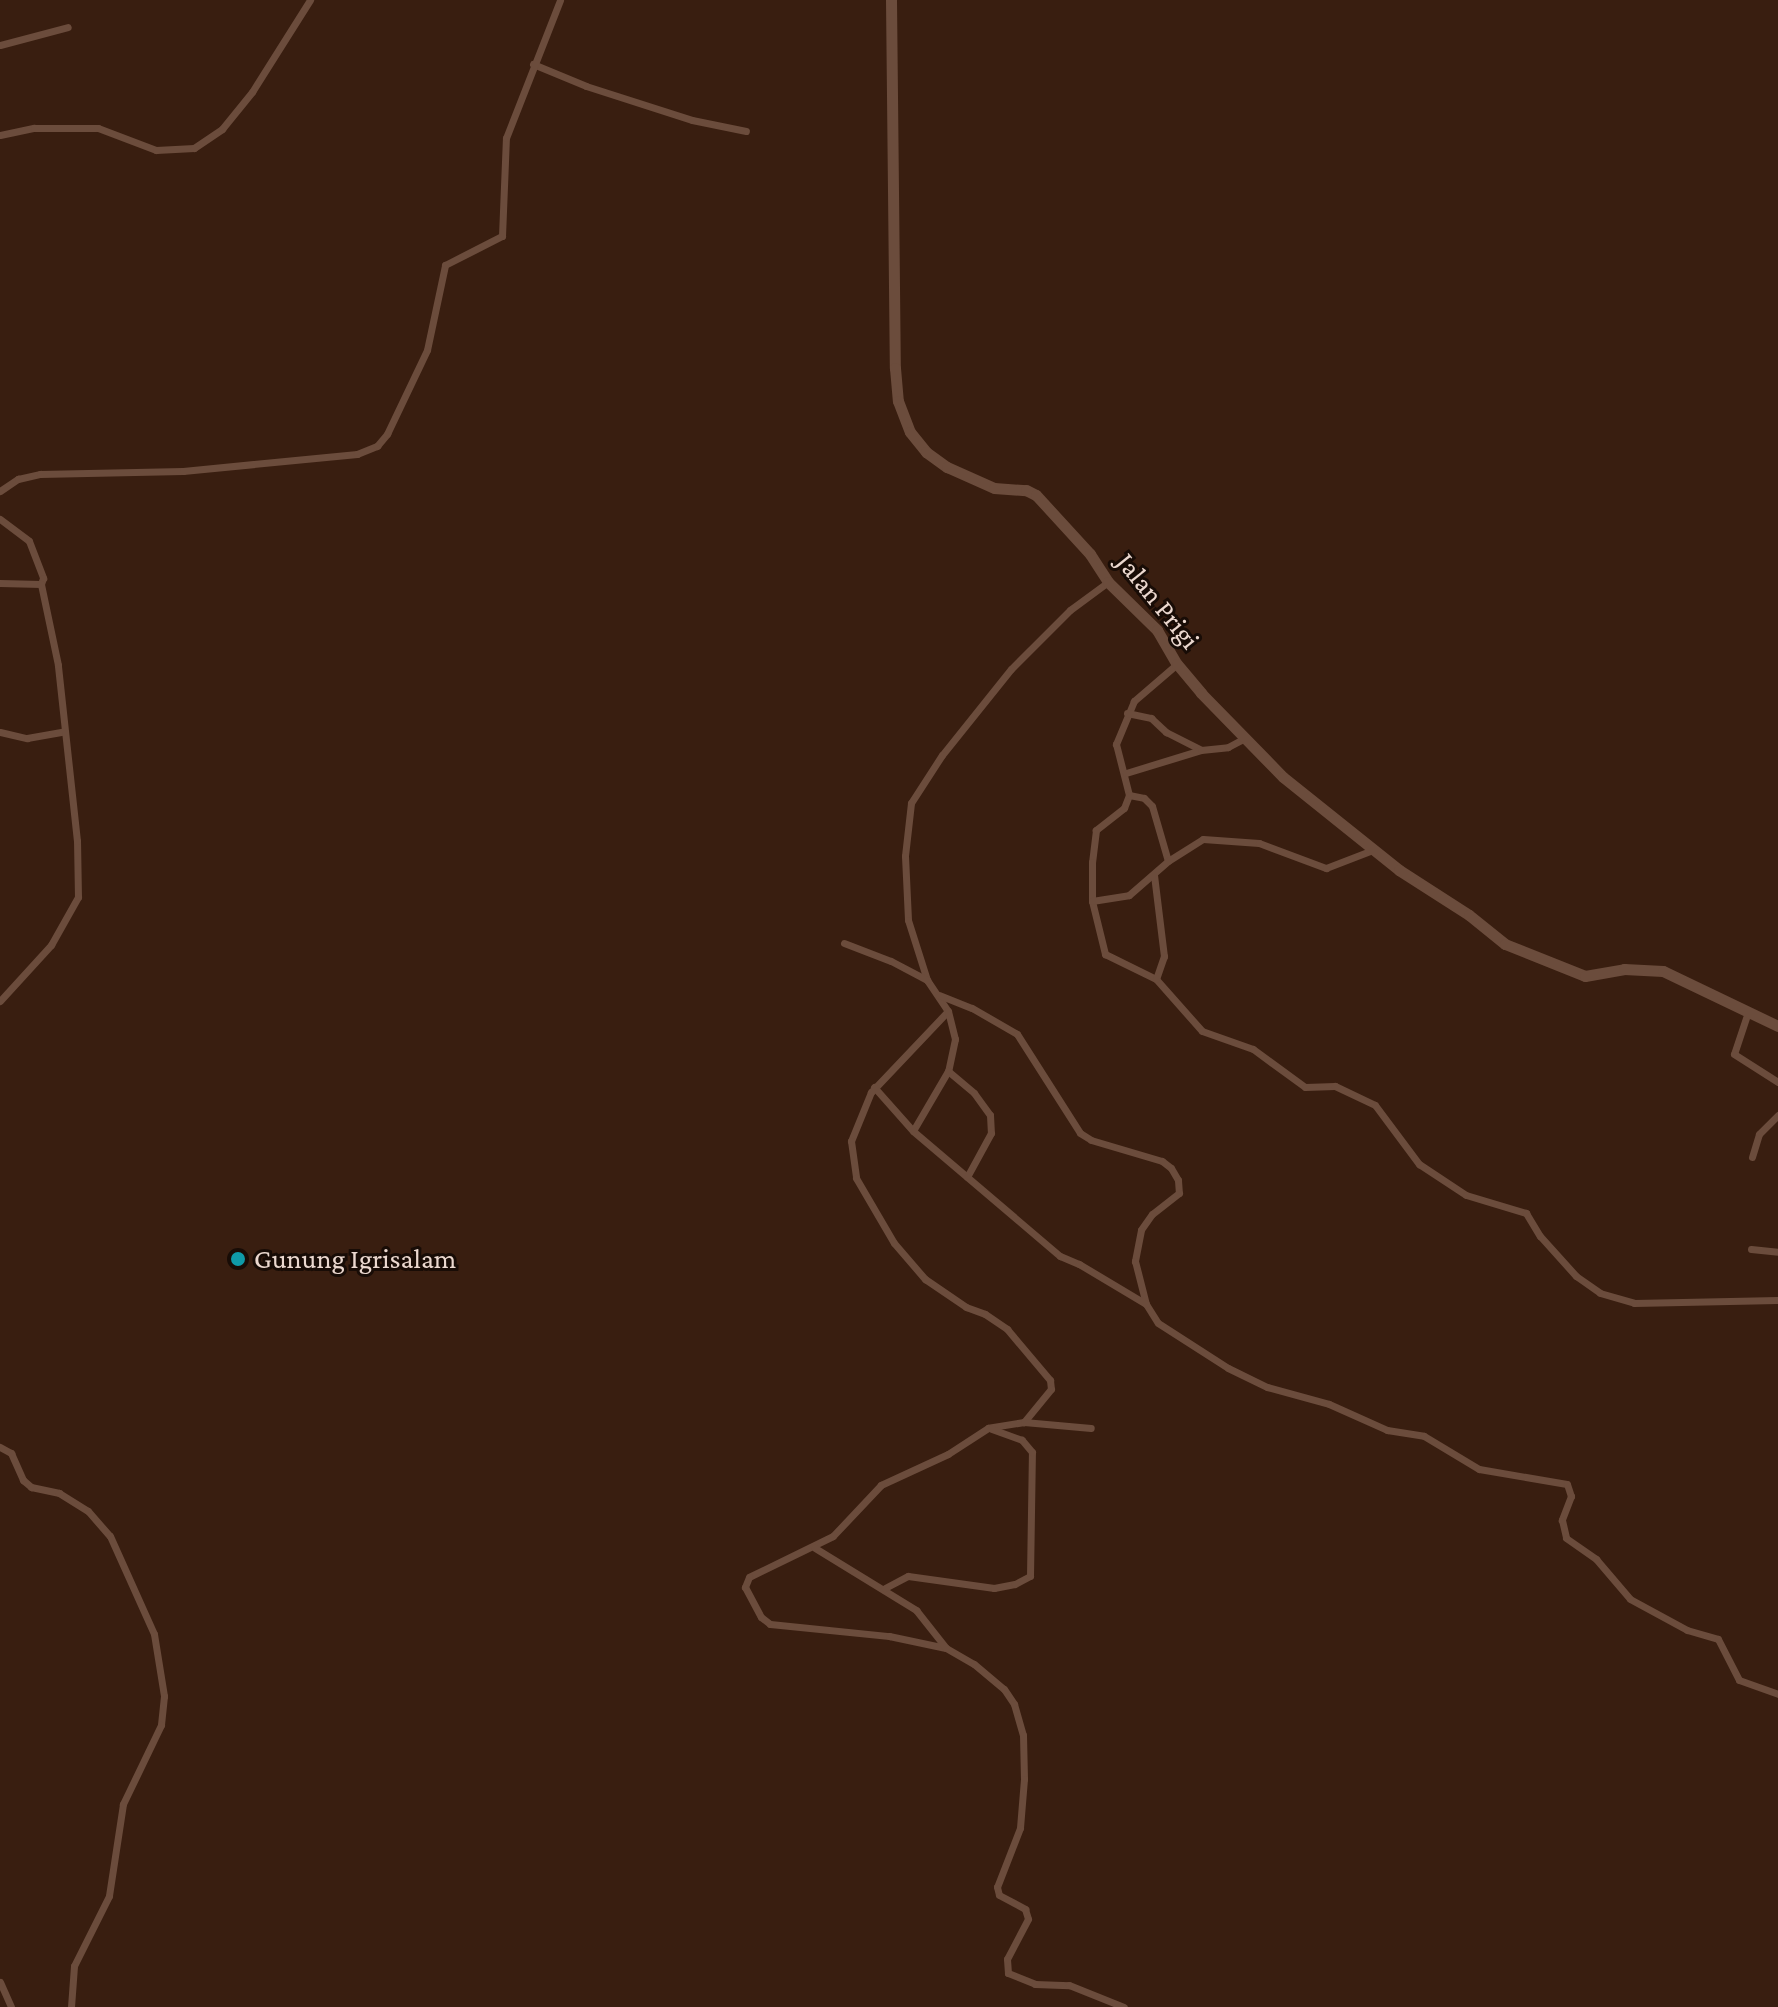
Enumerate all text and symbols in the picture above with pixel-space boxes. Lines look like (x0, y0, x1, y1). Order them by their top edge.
street label: Jalan Prigi (1109, 546, 1207, 656)
place label: Gunung Igrisalam (254, 1242, 456, 1276)
marker: Gunung Igrisalam (229, 1250, 247, 1268)

